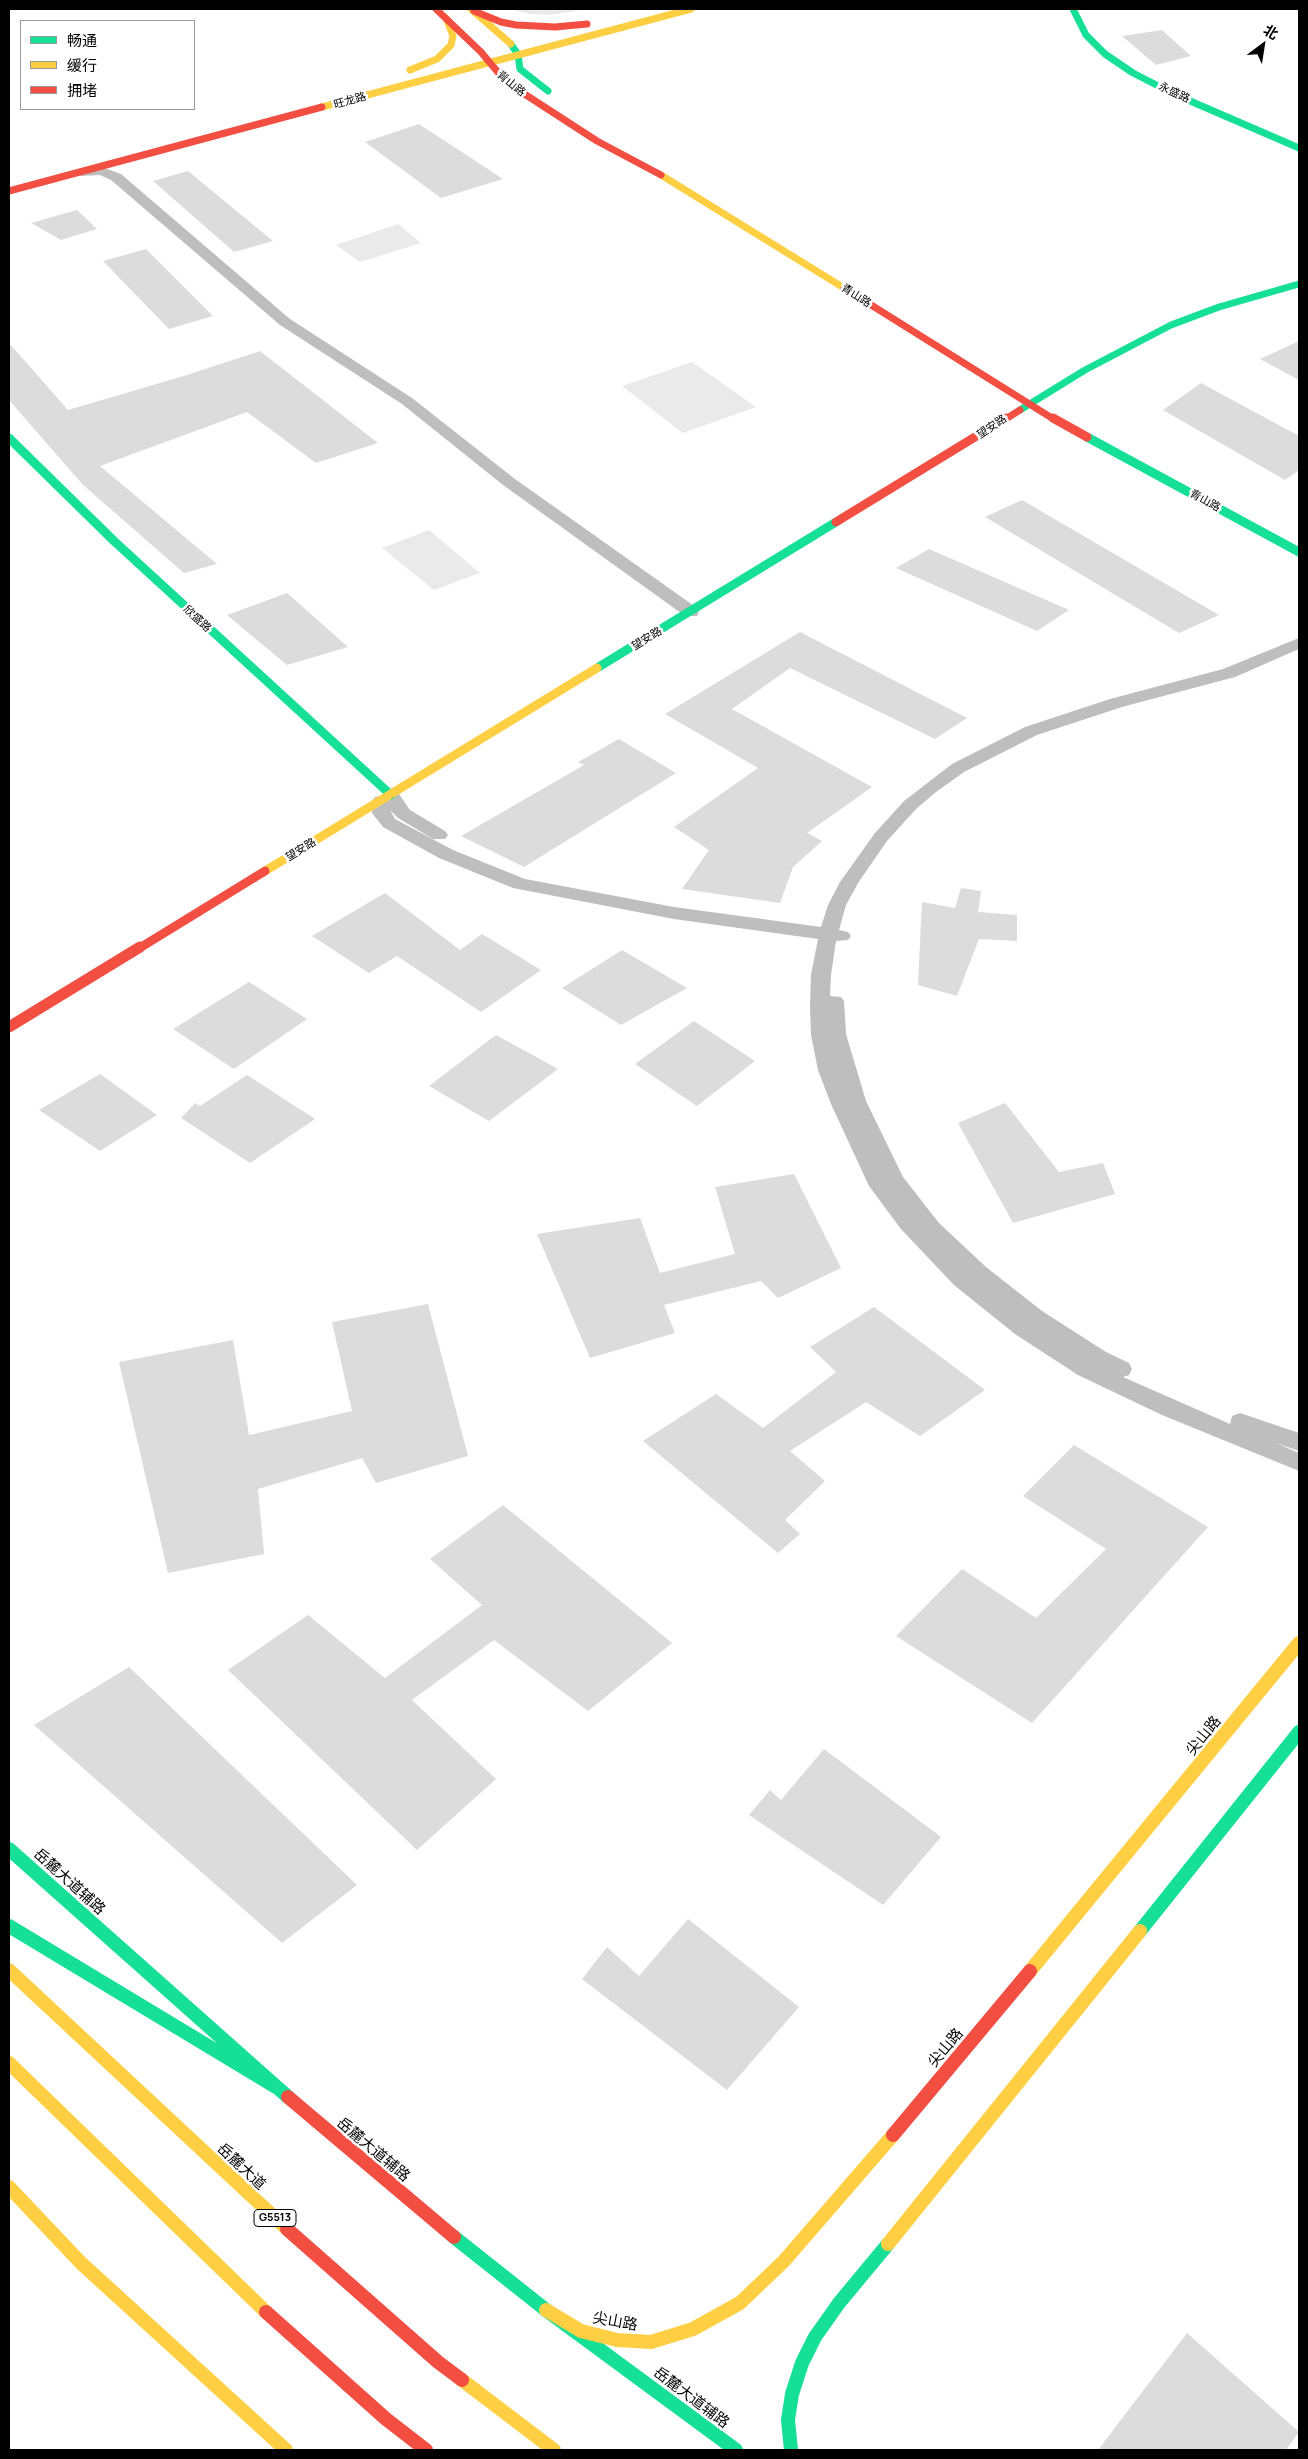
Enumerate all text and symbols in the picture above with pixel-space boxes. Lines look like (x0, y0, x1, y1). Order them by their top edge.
legend (20, 20, 195, 110)
north arrow (1238, 20, 1288, 70)
text: 北 (1260, 20, 1282, 43)
text: 畅通 (67, 30, 97, 51)
text: 缓行 (67, 55, 97, 76)
street label: 青山路 (494, 68, 528, 100)
text: 拥堵 (67, 80, 97, 101)
street label: 永盛路 (1156, 80, 1192, 106)
street label: 旺龙路 (332, 90, 368, 112)
street label: 青山路 (839, 282, 873, 310)
street label: 望安路 (975, 412, 1009, 442)
street label: 青山路 (1187, 487, 1223, 515)
street label: 欣盛路 (180, 603, 214, 635)
street label: 望安路 (629, 625, 665, 653)
street label: 望安路 (283, 836, 319, 864)
street label: 尖山路 (1183, 1713, 1225, 1759)
street label: 岳麓大道辅路 (30, 1845, 108, 1919)
street label: 尖山路 (925, 2025, 967, 2071)
street label: 岳麓大道辅路 (333, 2114, 413, 2186)
street label: 岳麓大道 (213, 2140, 269, 2194)
road number: G5513 (254, 2210, 296, 2226)
street label: 尖山路 (591, 2309, 639, 2335)
street label: 岳麓大道辅路 (650, 2364, 732, 2432)

